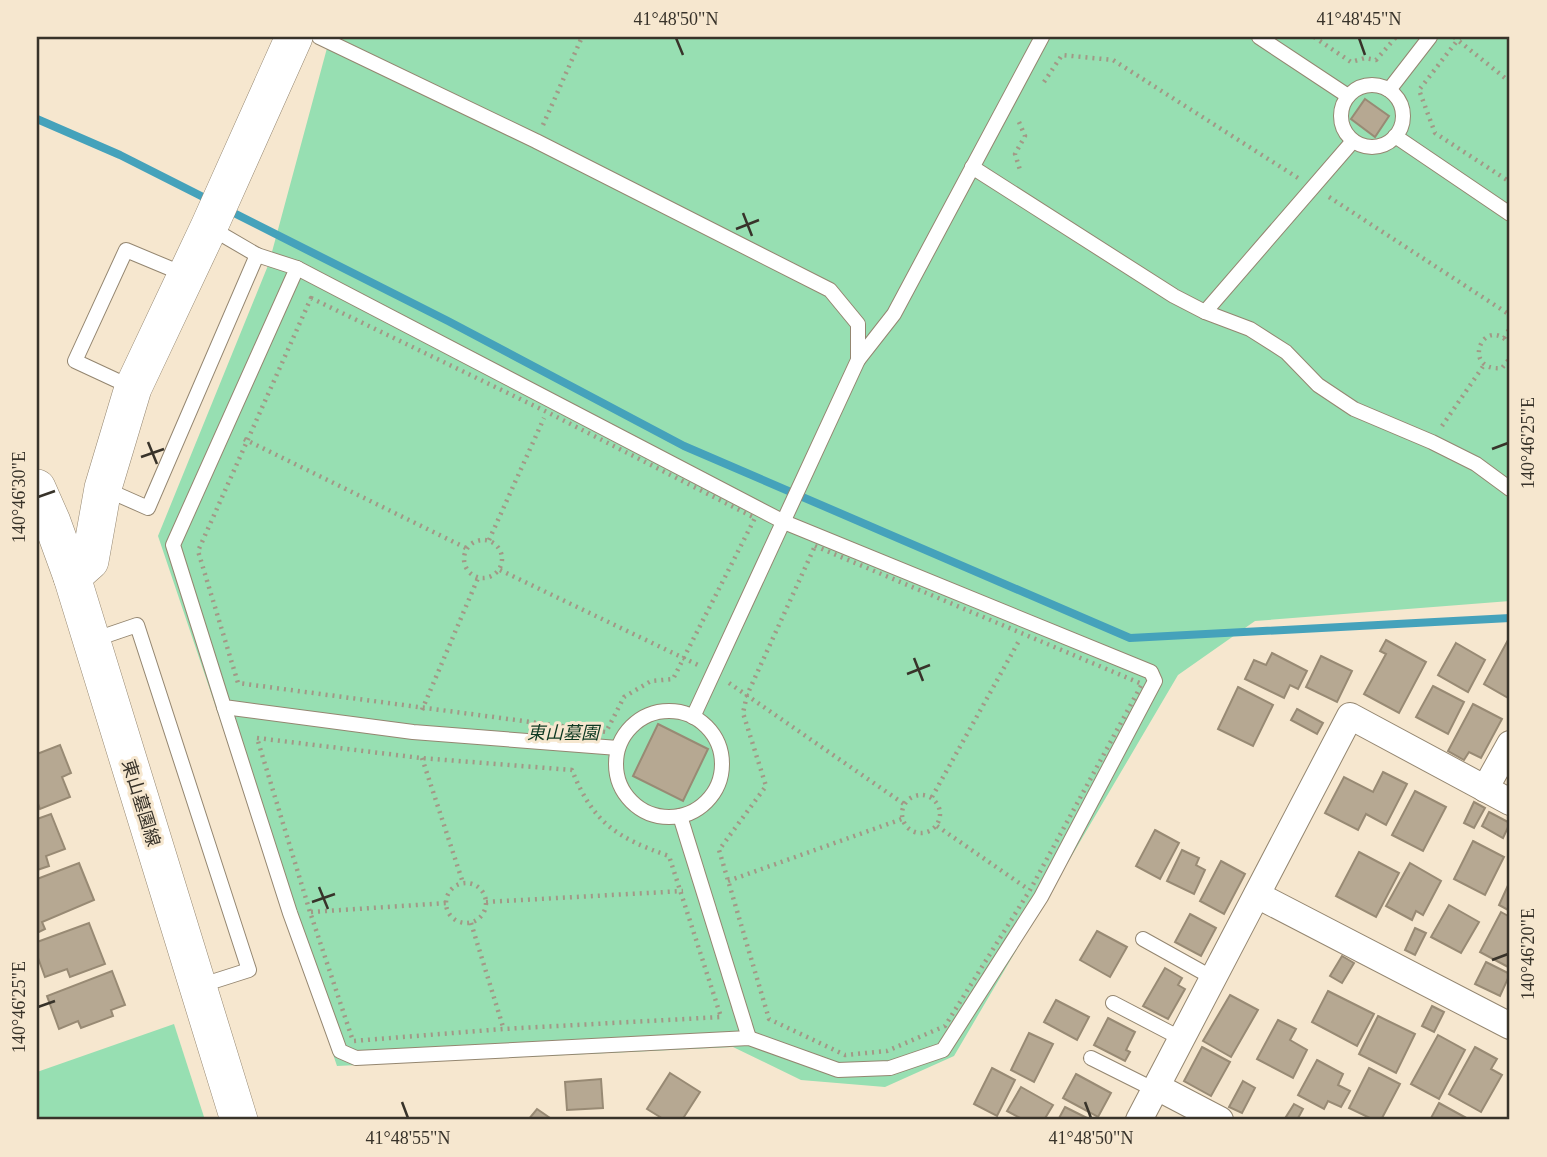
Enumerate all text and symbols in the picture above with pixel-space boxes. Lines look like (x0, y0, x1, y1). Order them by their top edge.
text: 41°48'50"N (634, 9, 718, 29)
text: 41°48'45"N (1317, 9, 1401, 29)
text: 140°46'25"E (1518, 397, 1538, 489)
text: 140°46'30"E (9, 451, 29, 543)
park label: 東山墓園 (527, 723, 602, 743)
street label: 東山墓園線 (118, 757, 164, 849)
text: 140°46'20"E (1518, 908, 1538, 1000)
text: 140°46'25"E (9, 961, 29, 1053)
text: 41°48'55"N (366, 1128, 450, 1148)
text: 41°48'50"N (1049, 1128, 1133, 1148)

